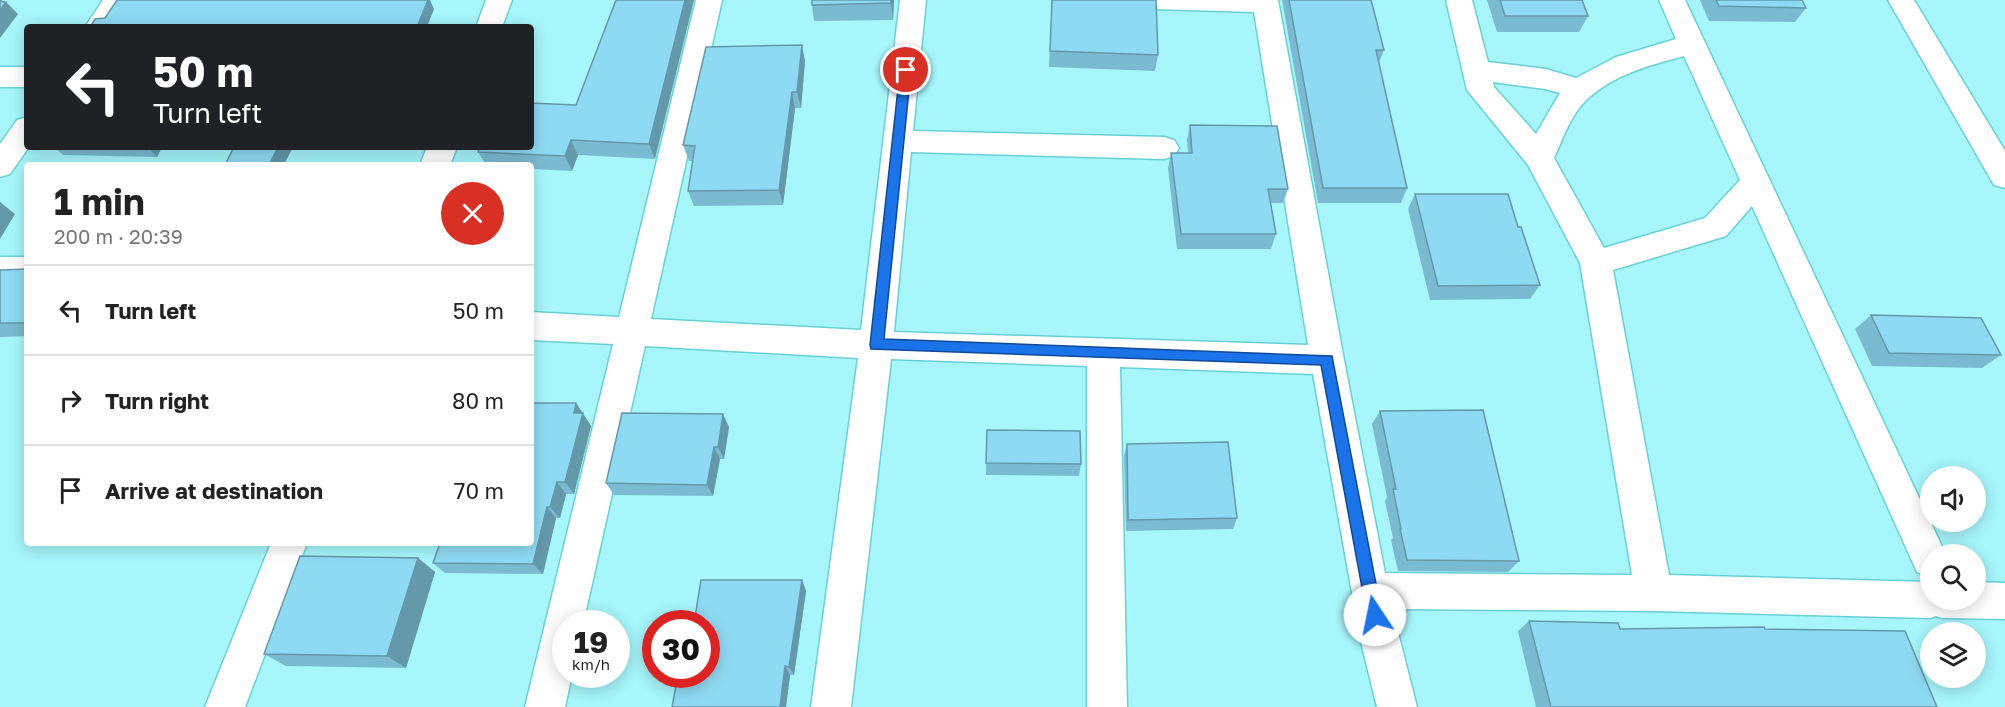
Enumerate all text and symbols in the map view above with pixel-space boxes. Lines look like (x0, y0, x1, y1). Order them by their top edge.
pin (880, 44, 931, 95)
text: 50 m (153, 46, 253, 96)
icon: left (54, 48, 132, 126)
icon: arrive (889, 53, 922, 86)
text: Turn left (153, 97, 262, 129)
text: 1 min (54, 180, 145, 223)
button: close (441, 182, 504, 245)
text: 200 m · 20:39 (54, 224, 183, 248)
icon: left (54, 294, 87, 327)
text: Turn left (105, 297, 196, 324)
text: 50 m (453, 297, 504, 324)
icon: right (54, 384, 87, 417)
text: Turn right (105, 387, 209, 414)
text: 80 m (452, 387, 504, 414)
map controls (1920, 466, 1986, 688)
button: sound (1920, 466, 1986, 532)
icon: arrive (54, 474, 87, 507)
text: Arrive at destination (105, 477, 323, 504)
text: 70 m (454, 477, 504, 504)
button: search (1920, 544, 1986, 610)
position arrow (1343, 583, 1407, 647)
speed limit sign: 30 (642, 610, 720, 688)
button: layers (1920, 622, 1986, 688)
text: 19 (574, 624, 608, 660)
text: km/h (572, 655, 610, 673)

